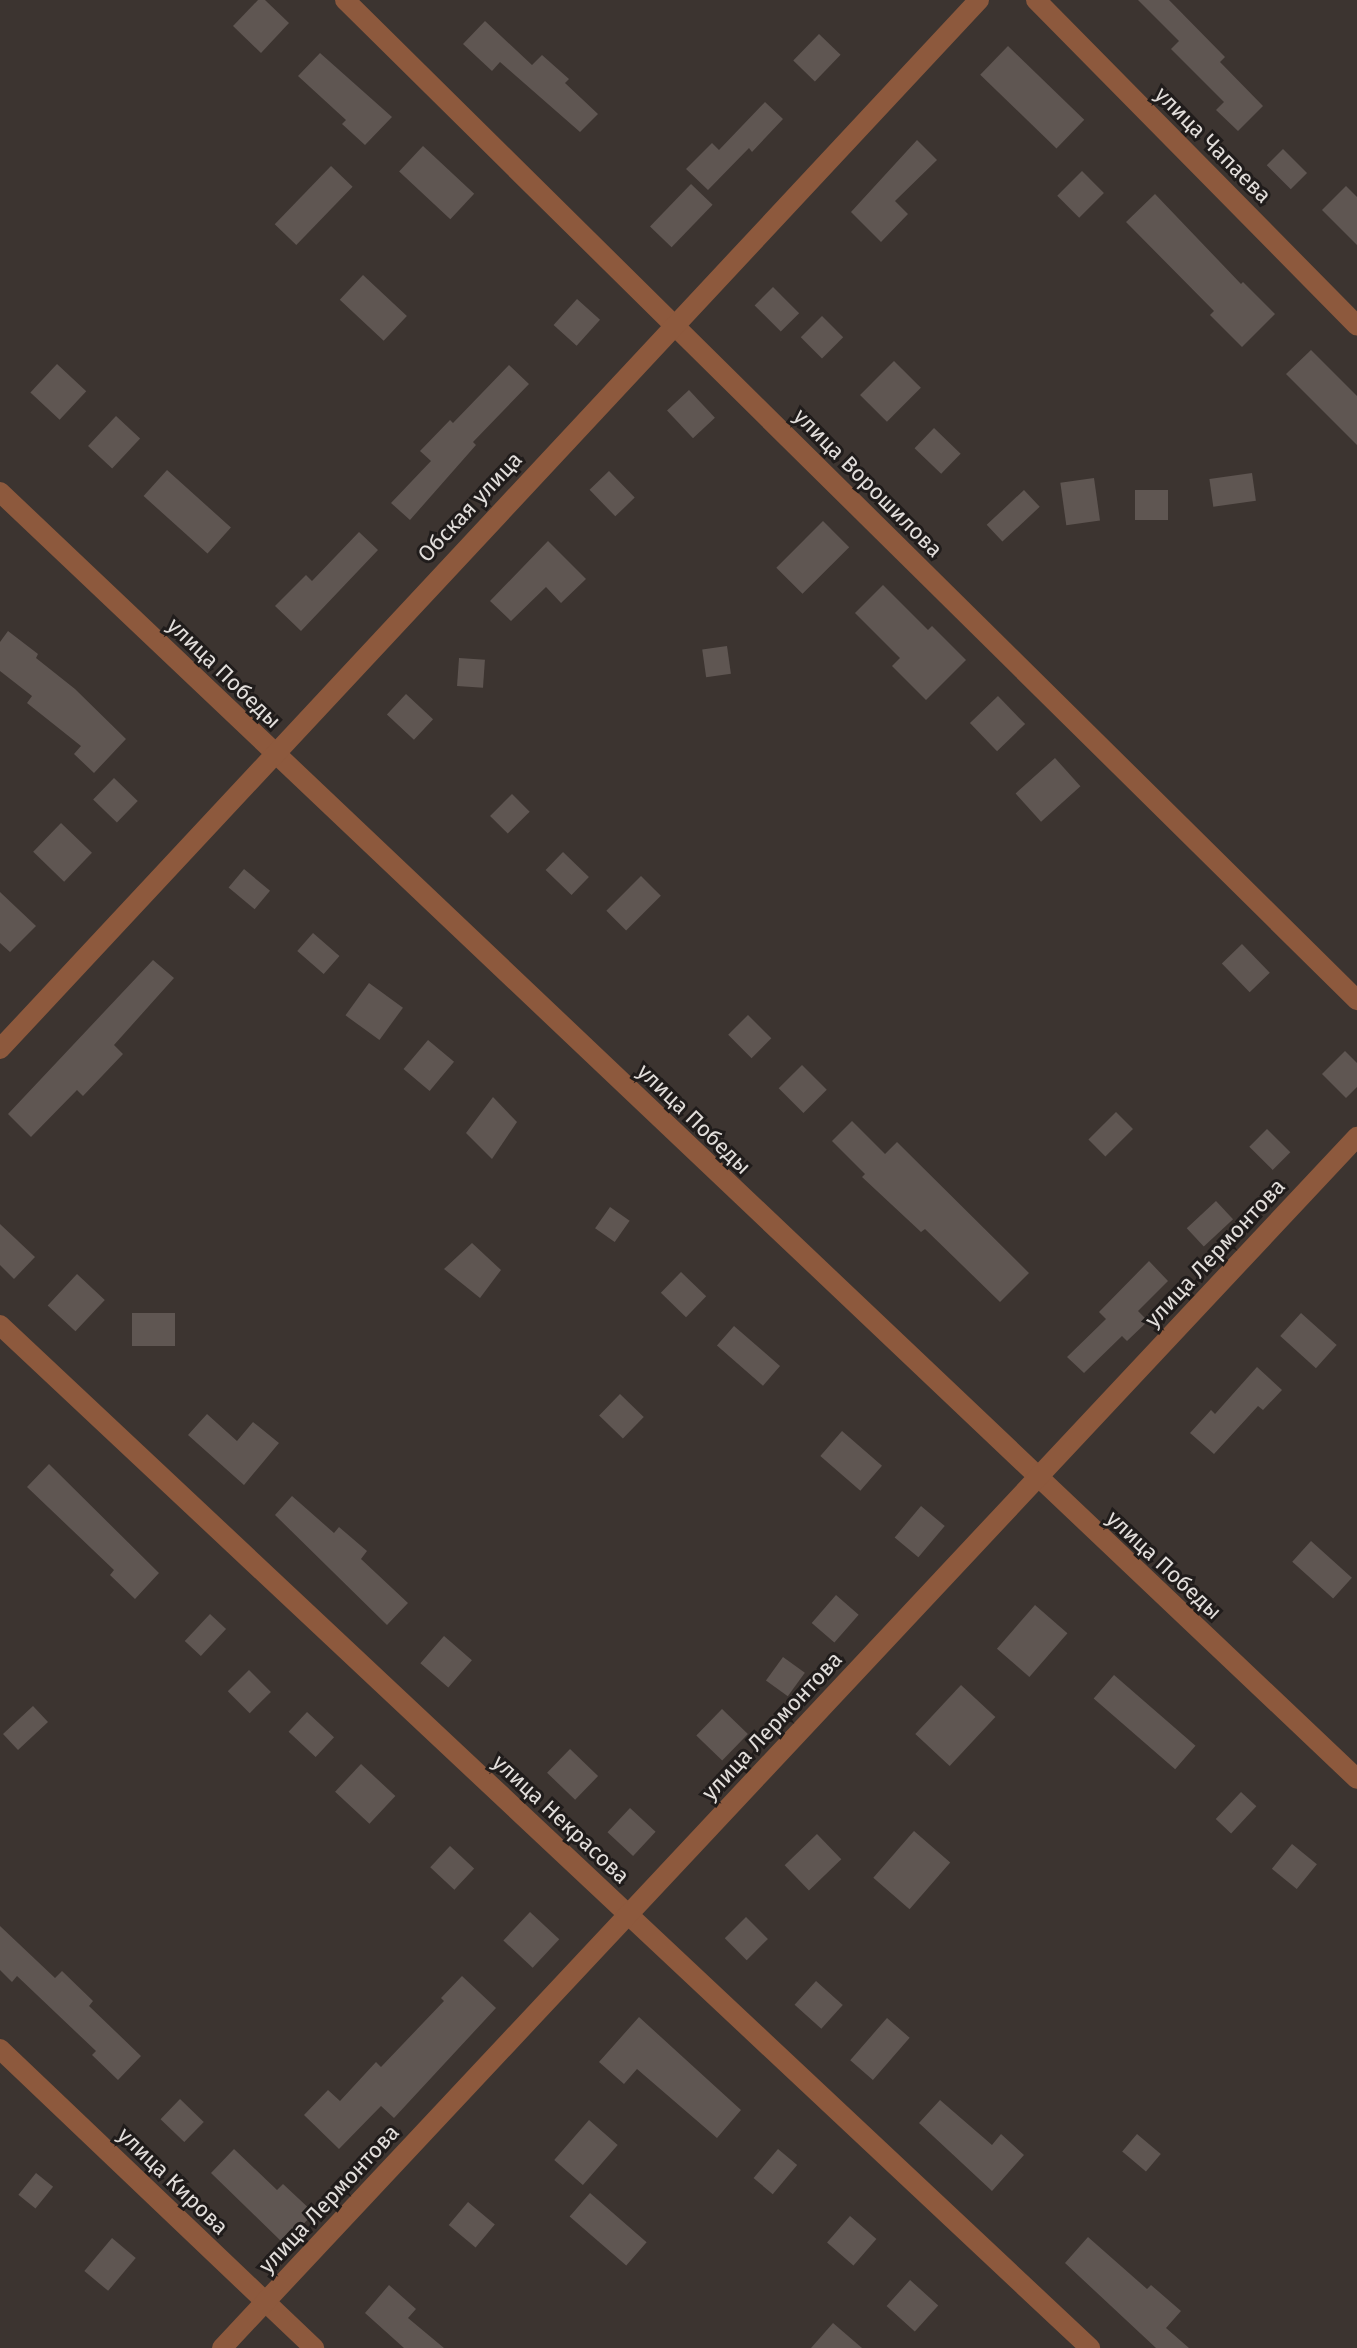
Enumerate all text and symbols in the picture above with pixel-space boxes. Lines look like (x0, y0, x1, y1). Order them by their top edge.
street label: улица Чапаева (1149, 81, 1277, 209)
street label: улица Ворошилова (788, 403, 948, 563)
street label: Обская улица (412, 447, 528, 567)
street label: улица Победы (162, 612, 286, 734)
street label: улица Победы (632, 1058, 756, 1180)
street label: улица Лермонтова (1139, 1173, 1291, 1333)
street label: улица Победы (1101, 1505, 1227, 1625)
street label: улица Лермонтова (696, 1646, 848, 1806)
street label: улица Некрасова (487, 1749, 635, 1889)
street label: улица Лермонтова (253, 2119, 405, 2279)
street label: улица Кирова (112, 2122, 234, 2240)

